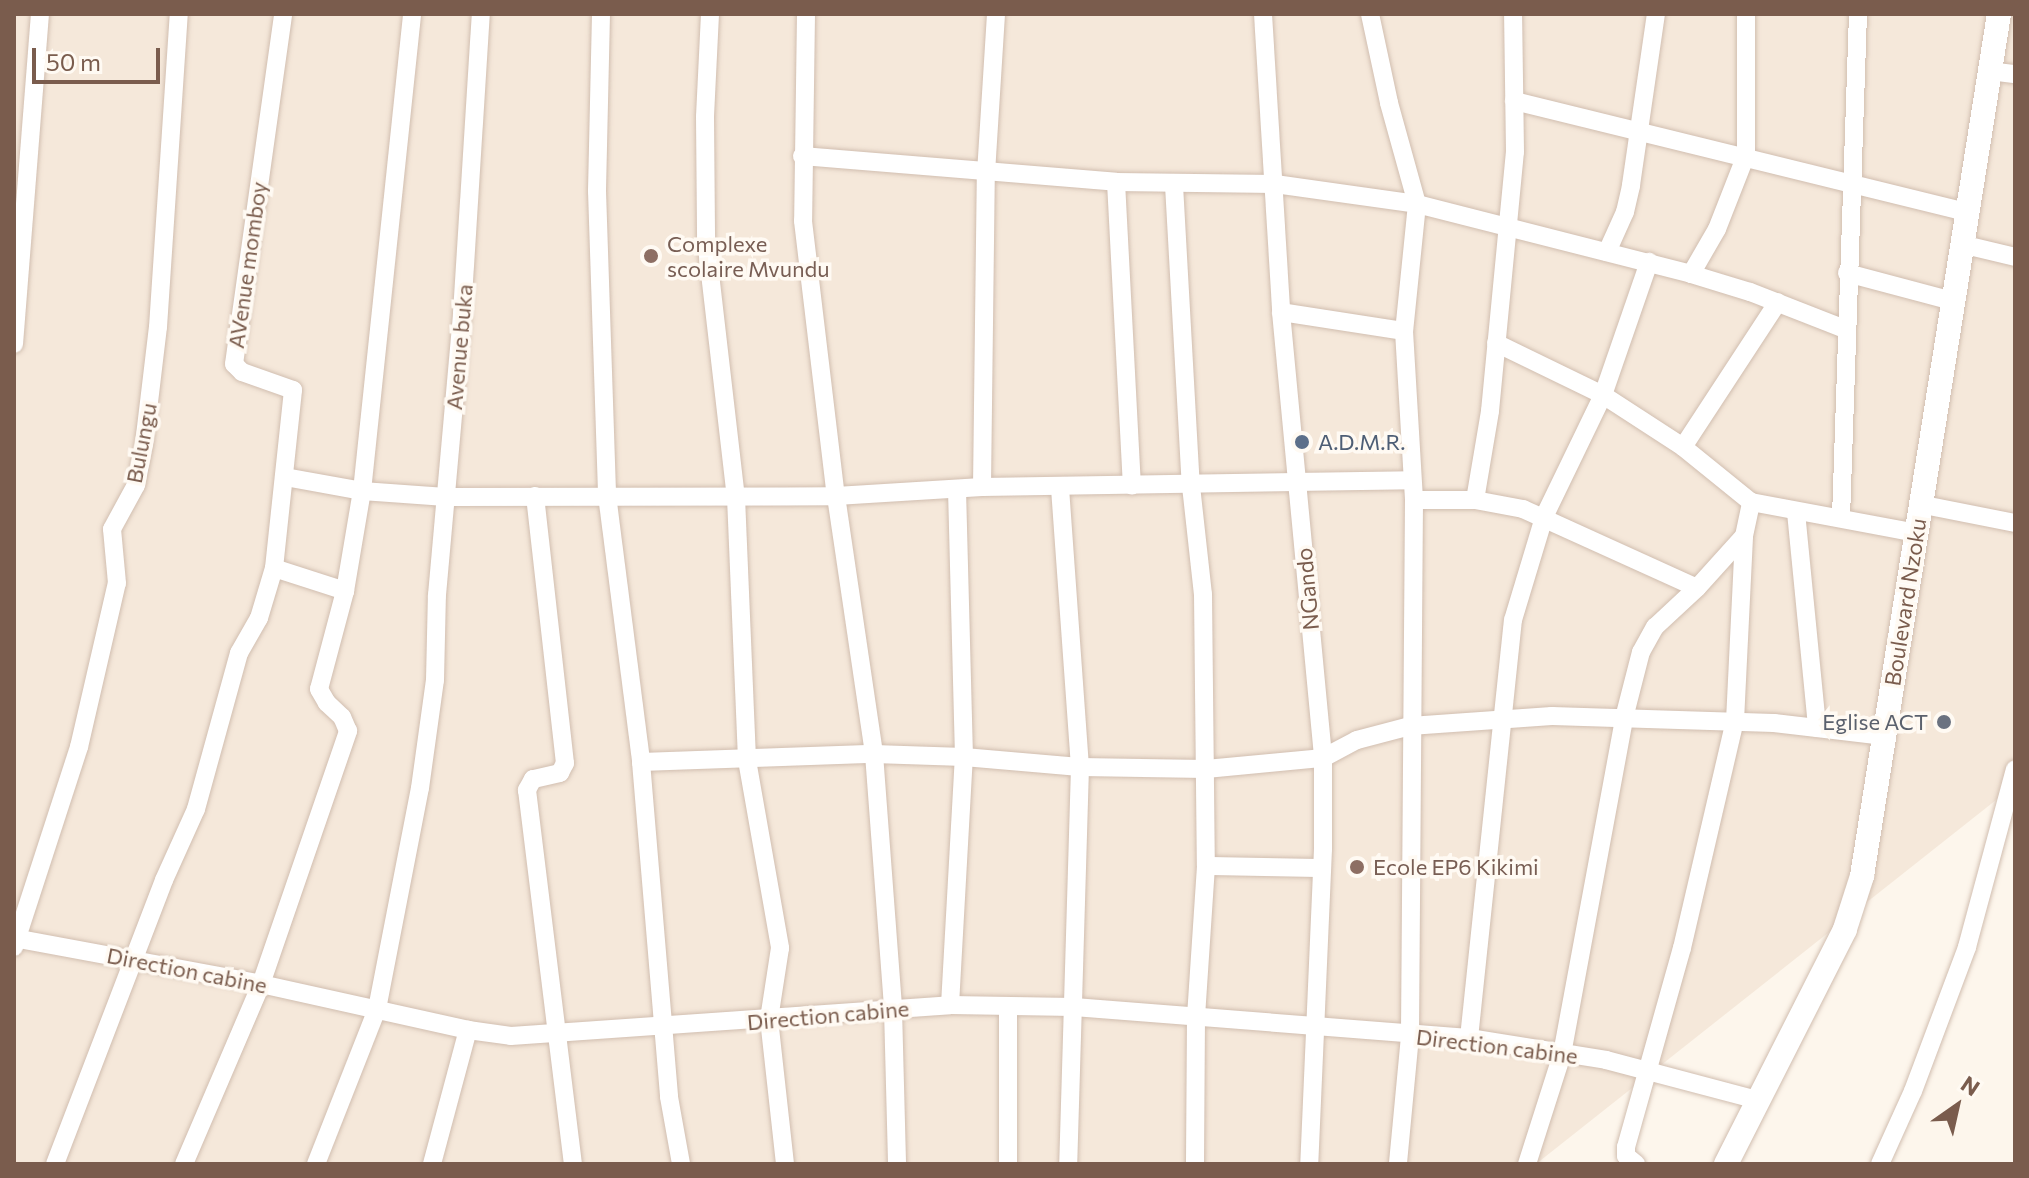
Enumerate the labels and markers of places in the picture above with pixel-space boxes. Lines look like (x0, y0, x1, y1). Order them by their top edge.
place label: Complexe scolaire Mvundu (667, 230, 830, 282)
marker: Complexe scolaire Mvundu (642, 247, 660, 265)
place label: A.D.M.R. (1318, 429, 1405, 455)
marker: A.D.M.R. (1293, 433, 1311, 451)
place label: Eglise ACT (1822, 709, 1928, 735)
marker: Eglise ACT (1935, 713, 1953, 731)
place label: Ecole EP6 Kikimi (1373, 854, 1539, 880)
marker: Ecole EP6 Kikimi (1348, 858, 1366, 876)

